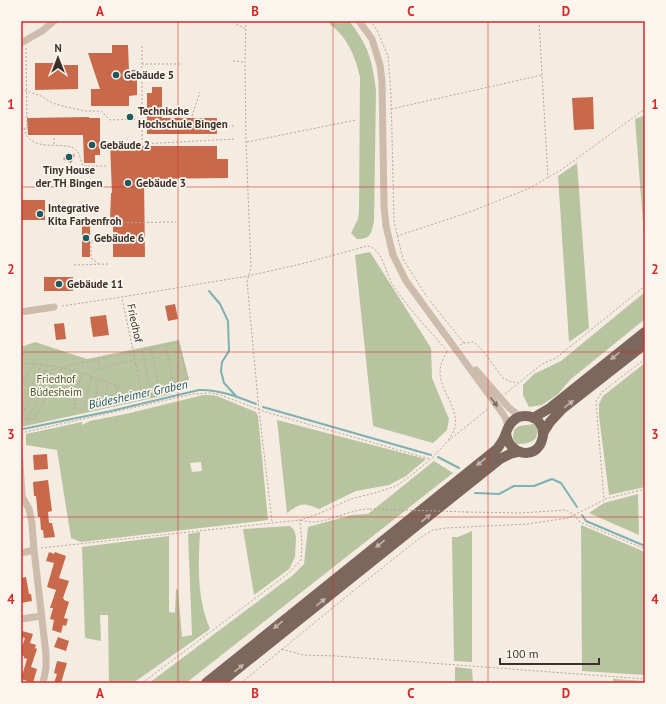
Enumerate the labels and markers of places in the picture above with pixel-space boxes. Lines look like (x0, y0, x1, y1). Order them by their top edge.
place label: Gebäude 5 (124, 68, 174, 82)
marker: Gebäude 5 (111, 70, 121, 80)
place label: Technische Hochschule Bingen (138, 104, 228, 131)
marker: Technische Hochschule Bingen (125, 112, 135, 122)
place label: Gebäude 2 (100, 138, 150, 152)
marker: Gebäude 2 (87, 140, 97, 150)
marker: Tiny House der TH Bingen (64, 152, 74, 162)
place label: Tiny House der TH Bingen (36, 163, 102, 190)
place label: Gebäude 3 (136, 176, 186, 190)
marker: Gebäude 3 (123, 178, 133, 188)
place label: Integrative Kita Farbenfroh (48, 201, 122, 228)
marker: Integrative Kita Farbenfroh (35, 209, 45, 219)
place label: Gebäude 6 (94, 231, 144, 245)
marker: Gebäude 6 (81, 233, 91, 243)
place label: Gebäude 11 (67, 277, 123, 291)
marker: Gebäude 11 (54, 279, 64, 289)

